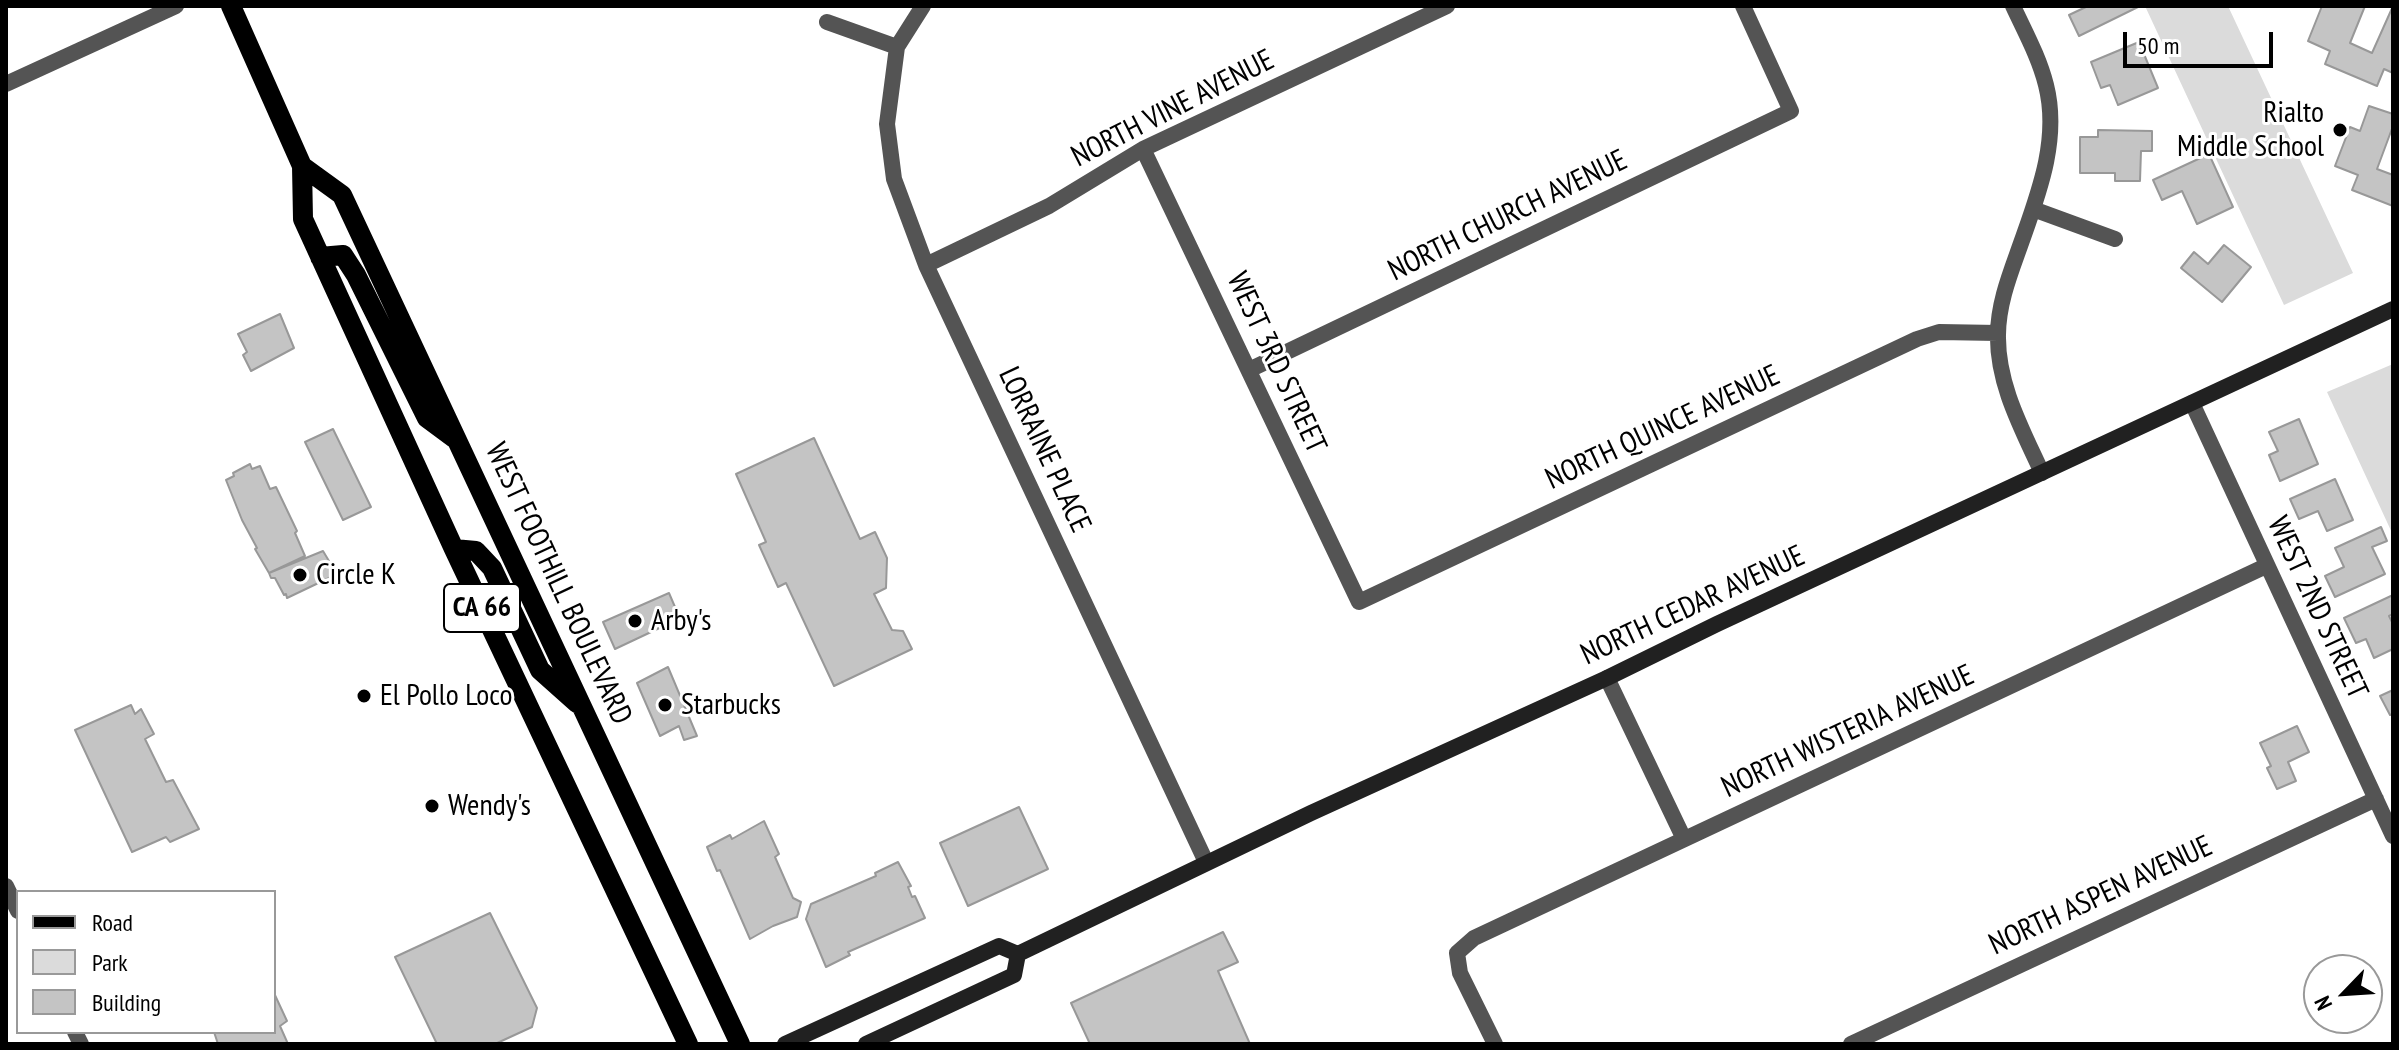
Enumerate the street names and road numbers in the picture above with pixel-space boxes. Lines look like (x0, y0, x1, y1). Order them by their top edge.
street label: NORTH VINE AVENUE (1066, 43, 1280, 175)
street label: NORTH CHURCH AVENUE (1383, 143, 1633, 289)
street label: WEST 3RD STREET (1218, 267, 1334, 459)
street label: NORTH QUINCE AVENUE (1540, 358, 1786, 498)
street label: LORRAINE PLACE (990, 362, 1098, 538)
street label: WEST FOOTHILL BOULEVARD (477, 438, 639, 730)
street label: WEST 2ND STREET (2259, 511, 2375, 705)
street label: NORTH CEDAR AVENUE (1575, 538, 1811, 674)
road number: CA 66 (444, 584, 520, 632)
street label: NORTH WISTERIA AVENUE (1716, 658, 1980, 806)
street label: NORTH ASPEN AVENUE (1984, 829, 2218, 963)

